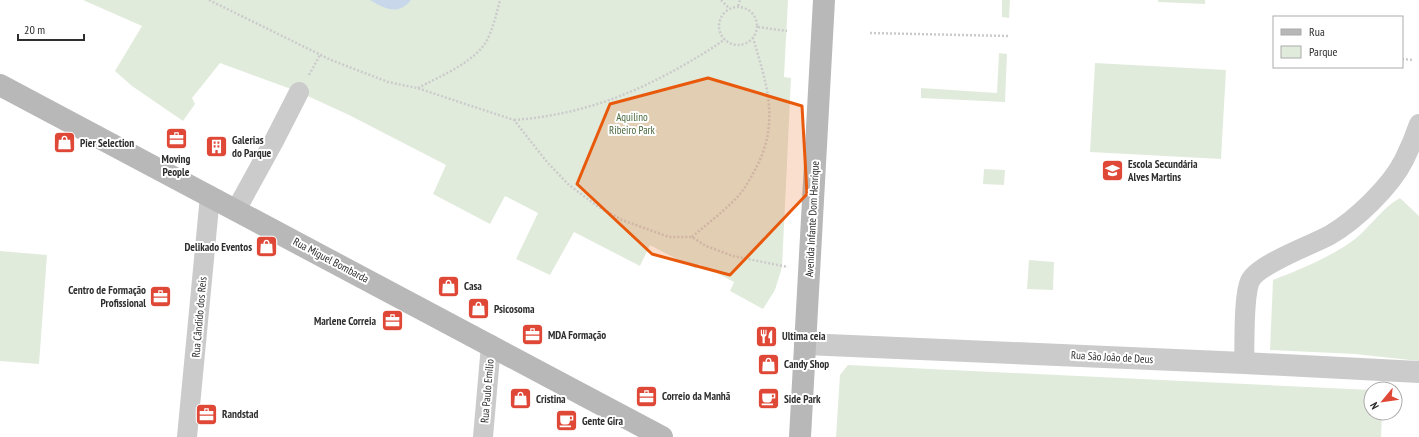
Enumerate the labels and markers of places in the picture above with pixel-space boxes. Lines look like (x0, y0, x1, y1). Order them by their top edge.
office icon: Moving People (163, 126, 189, 152)
shop icon: Pier Selection (51, 130, 77, 156)
building icon: Galerias do Parque (203, 133, 229, 159)
place label: Galerias do Parque (232, 133, 272, 160)
place label: Pier Selection (80, 136, 134, 150)
place label: Moving People (162, 152, 191, 179)
school or university icon: Escola Secundária Alves Martins (1100, 157, 1126, 183)
place label: Escola Secundária Alves Martins (1127, 157, 1198, 184)
shop icon: Delikado Eventos (254, 234, 280, 260)
place label: Delikado Eventos (184, 240, 252, 254)
shop icon: Casa (435, 273, 461, 299)
place label: Casa (464, 279, 482, 293)
place label: Centro de Formação Profissional (68, 283, 146, 310)
office icon: Centro de Formação Profissional (148, 283, 174, 309)
shop icon: Psicosoma (465, 296, 491, 322)
place label: Psicosoma (494, 302, 535, 316)
office icon: Marlene Correia (379, 308, 405, 334)
place label: Marlene Correia (314, 314, 376, 328)
office icon: MDA Formação (520, 322, 546, 348)
restaurant icon: Ultima ceia (754, 323, 780, 349)
place label: MDA Formação (548, 328, 606, 342)
place label: Ultima ceia (782, 329, 826, 343)
shop icon: Candy Shop (756, 351, 782, 377)
place label: Candy Shop (784, 357, 829, 371)
office icon: Correio da Manhã (634, 383, 660, 409)
shop icon: Cristina (508, 386, 534, 412)
cafe icon: Side Park (755, 386, 781, 412)
place label: Correio da Manhã (662, 389, 731, 403)
place label: Cristina (536, 392, 566, 406)
place label: Side Park (784, 392, 821, 406)
office icon: Randstad (193, 401, 219, 427)
place label: Randstad (222, 407, 259, 421)
cafe icon: Gente Gira (554, 408, 580, 434)
place label: Gente Gira (582, 414, 623, 428)

